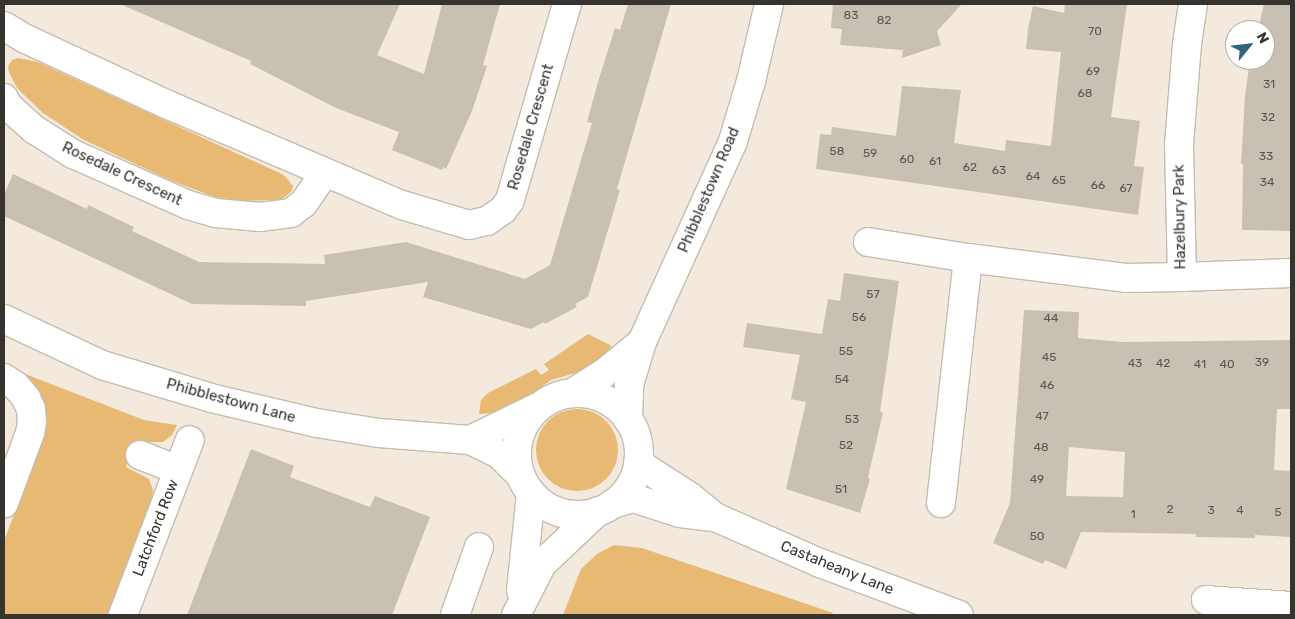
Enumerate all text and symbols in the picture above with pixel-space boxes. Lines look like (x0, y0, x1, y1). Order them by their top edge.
house number: 83 (844, 9, 858, 23)
house number: 82 (877, 14, 891, 28)
north arrow (1225, 20, 1275, 70)
house number: 70 (1088, 25, 1102, 39)
text: N (1253, 29, 1273, 46)
street label: Rosedale Crescent (504, 62, 558, 192)
house number: 69 (1086, 65, 1100, 79)
house number: 31 (1263, 78, 1275, 92)
house number: 68 (1078, 87, 1092, 101)
house number: 32 (1261, 111, 1275, 125)
street label: Phibblestown Road (674, 125, 744, 255)
street label: Rosedale Crescent (59, 138, 185, 210)
house number: 58 (830, 145, 844, 159)
house number: 59 (863, 147, 877, 161)
house number: 33 (1259, 150, 1273, 164)
house number: 60 (900, 153, 914, 167)
house number: 61 (929, 155, 941, 169)
house number: 62 (963, 161, 977, 175)
house number: 63 (992, 164, 1006, 178)
street label: Hazelbury Park (1170, 164, 1190, 270)
house number: 64 (1026, 170, 1040, 184)
house number: 65 (1052, 174, 1066, 188)
house number: 34 (1260, 176, 1274, 190)
house number: 66 (1091, 179, 1105, 193)
house number: 67 (1119, 182, 1133, 196)
house number: 57 (866, 288, 880, 302)
house number: 56 (852, 311, 866, 325)
house number: 44 (1044, 312, 1058, 326)
house number: 55 (839, 345, 853, 359)
house number: 45 (1042, 351, 1056, 365)
house number: 39 (1255, 356, 1269, 370)
house number: 43 (1128, 357, 1142, 371)
house number: 42 (1156, 357, 1170, 371)
house number: 41 (1194, 358, 1206, 372)
house number: 40 (1219, 358, 1235, 372)
house number: 54 (835, 373, 849, 387)
street label: Phibblestown Lane (164, 375, 298, 427)
house number: 46 (1040, 379, 1054, 393)
house number: 47 (1035, 410, 1049, 424)
house number: 53 (845, 413, 859, 427)
house number: 52 (839, 439, 853, 453)
house number: 48 (1033, 441, 1049, 455)
house number: 49 (1030, 473, 1044, 487)
street label: Latchford Row (129, 477, 183, 579)
house number: 51 (835, 483, 847, 497)
house number: 2 (1166, 503, 1174, 517)
house number: 3 (1207, 504, 1215, 518)
house number: 4 (1236, 504, 1244, 518)
house number: 5 (1274, 506, 1282, 520)
house number: 1 (1130, 508, 1136, 522)
house number: 50 (1030, 530, 1044, 544)
street label: Castaheany Lane (778, 537, 896, 599)

